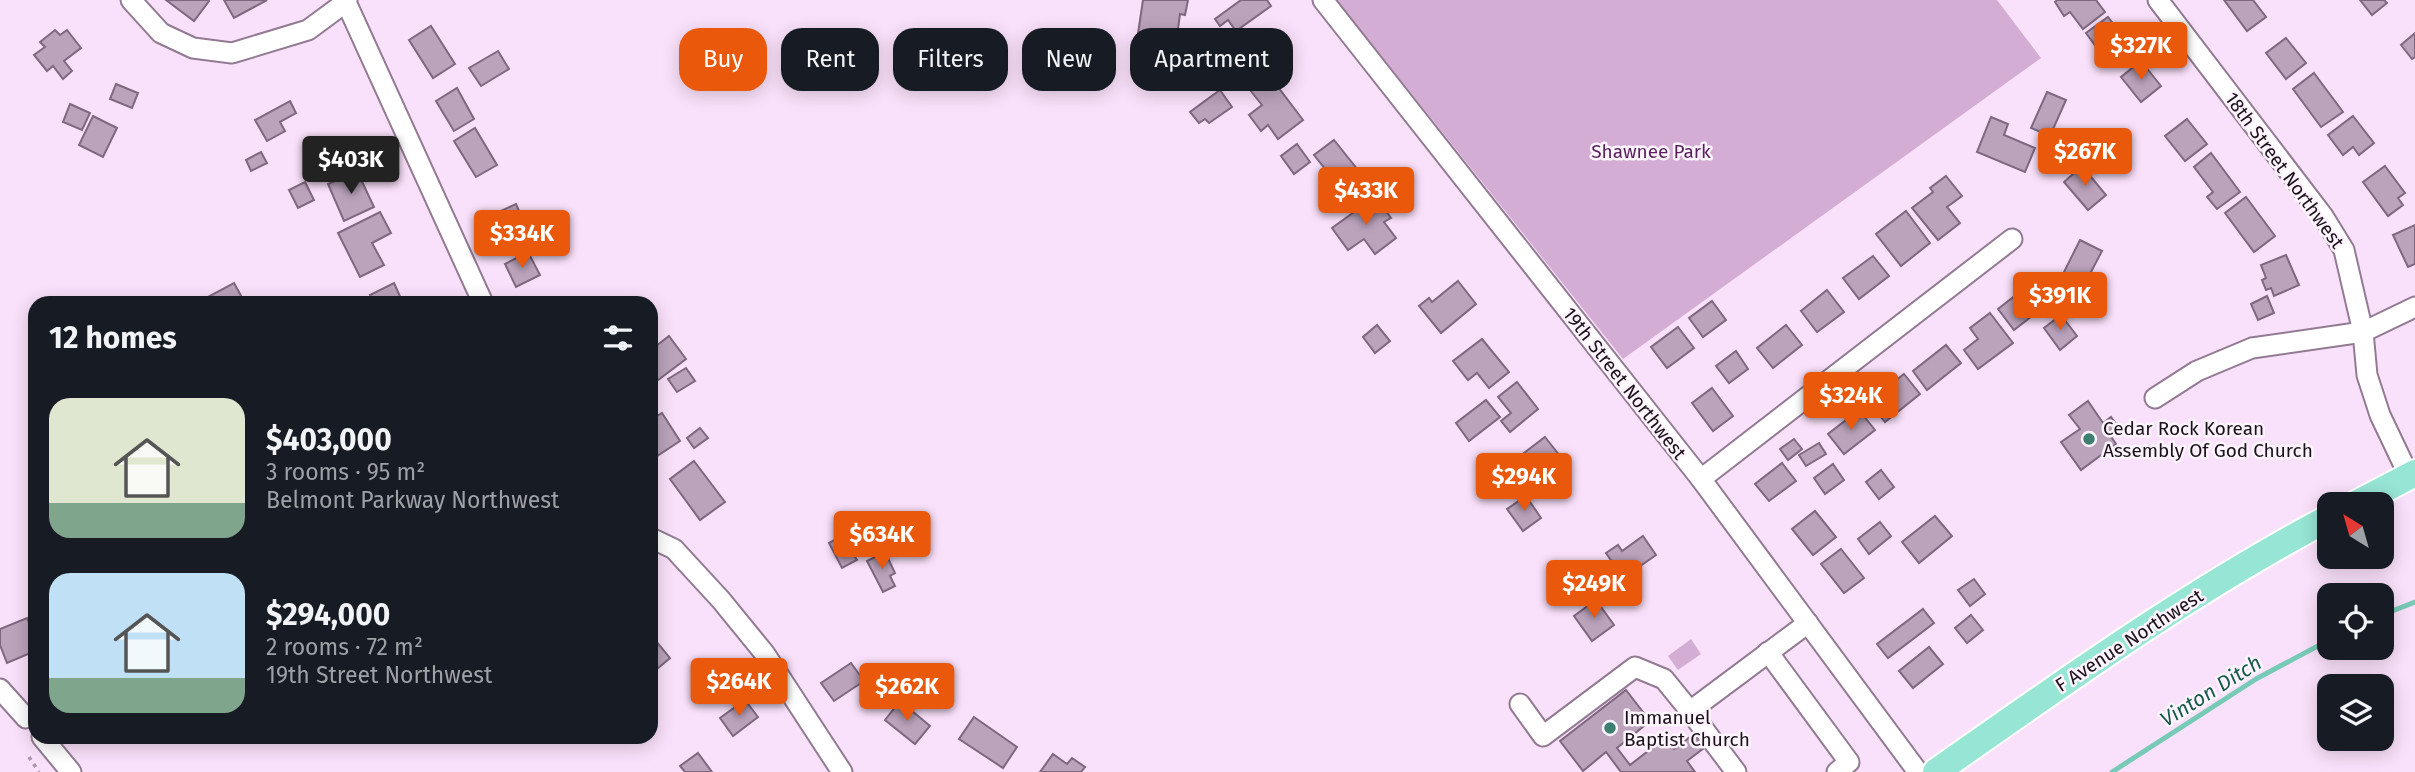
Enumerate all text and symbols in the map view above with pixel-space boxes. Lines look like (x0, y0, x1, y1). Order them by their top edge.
pin: $327K (2092, 22, 2190, 82)
chip: Buy (679, 28, 767, 91)
chip: Rent (781, 28, 879, 91)
chip: Filters (893, 28, 1008, 91)
chip: New (1022, 28, 1116, 91)
chip: Apartment (1130, 28, 1293, 91)
text: $327K (2110, 31, 2172, 59)
street label: 18th Street Northwest (2220, 88, 2349, 253)
pin: $267K (2036, 128, 2134, 188)
pin: $403K (302, 136, 400, 196)
text: $267K (2054, 137, 2116, 165)
park label: Shawnee Park (1591, 140, 1711, 163)
text: $403K (318, 145, 384, 173)
pin: $433K (1317, 168, 1415, 227)
text: $433K (1334, 176, 1398, 204)
pin: $334K (473, 210, 571, 270)
text: $334K (490, 219, 554, 247)
pin: $391K (2011, 272, 2109, 332)
text: $391K (2029, 281, 2091, 309)
street label: 19th Street Northwest (1558, 303, 1691, 464)
icon: filters (599, 319, 637, 357)
text: 12 homes (49, 320, 177, 356)
pin: $324K (1802, 372, 1900, 432)
text: $324K (1819, 381, 1883, 409)
place label: Cedar Rock Korean Assembly Of God Church (2103, 417, 2313, 462)
text: $403,000 (266, 422, 392, 458)
icon: home (105, 426, 189, 510)
marker: Cedar Rock Korean Assembly Of God Church (2081, 431, 2097, 447)
pin: $294K (1475, 454, 1573, 513)
text: 3 rooms · 95 m² (266, 458, 425, 486)
text: $294K (1492, 462, 1556, 490)
text: Belmont Parkway Northwest (266, 486, 559, 514)
north arrow (2317, 492, 2394, 569)
map controls (2317, 492, 2394, 751)
pin: $634K (833, 512, 931, 571)
text: $634K (850, 520, 914, 548)
pin: $249K (1545, 560, 1643, 620)
text: $249K (1562, 569, 1626, 597)
button: locate (2317, 583, 2394, 660)
street label: F Avenue Northwest (2051, 584, 2208, 697)
text: $294,000 (266, 597, 390, 633)
icon: home (105, 601, 189, 685)
text: 2 rooms · 72 m² (266, 633, 423, 661)
water label: Vinton Ditch (2155, 650, 2267, 732)
pin: $264K (690, 658, 788, 718)
text: 19th Street Northwest (266, 661, 492, 689)
pin: $262K (858, 664, 956, 723)
text: $264K (707, 667, 771, 695)
text: $262K (875, 672, 939, 700)
button: layers (2317, 674, 2394, 751)
place label: Immanuel Baptist Church (1624, 706, 1750, 751)
marker: Immanuel Baptist Church (1602, 720, 1618, 736)

